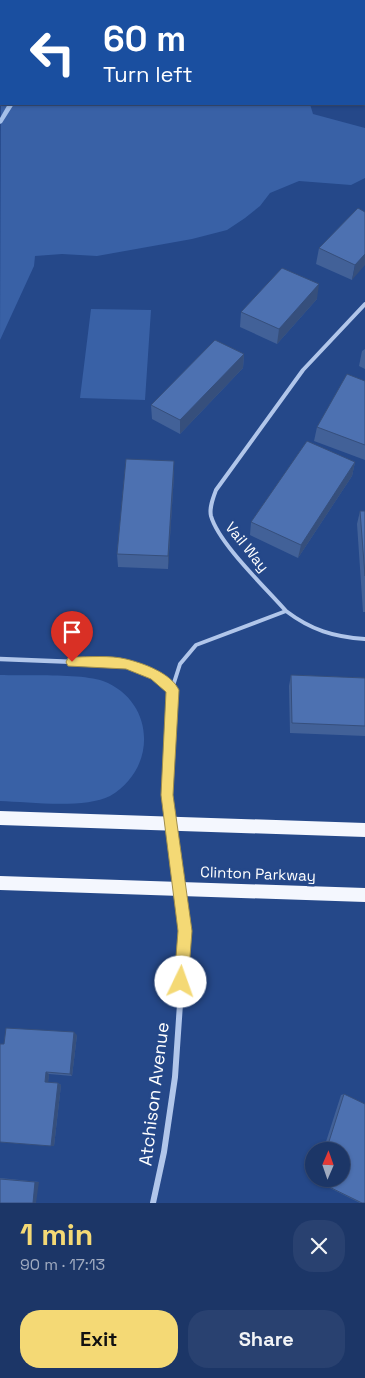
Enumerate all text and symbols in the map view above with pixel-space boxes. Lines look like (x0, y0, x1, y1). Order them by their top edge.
text: 60 m (103, 17, 186, 61)
icon: left (20, 20, 85, 85)
text: Turn left (103, 60, 193, 88)
street label: Vail Way (221, 518, 273, 576)
pin (51, 611, 93, 662)
icon: arrive (58, 618, 86, 646)
street label: Clinton Parkway (200, 862, 316, 885)
position arrow (154, 955, 206, 1007)
street label: Atchison Avenue (133, 1021, 174, 1167)
north arrow (305, 1142, 350, 1188)
map controls (305, 1142, 350, 1187)
text: 1 min (20, 1215, 93, 1254)
button: close (293, 1220, 345, 1272)
text: 90 m · 17:13 (20, 1254, 105, 1275)
button: Exit (20, 1310, 178, 1368)
button: Share (188, 1310, 345, 1368)

